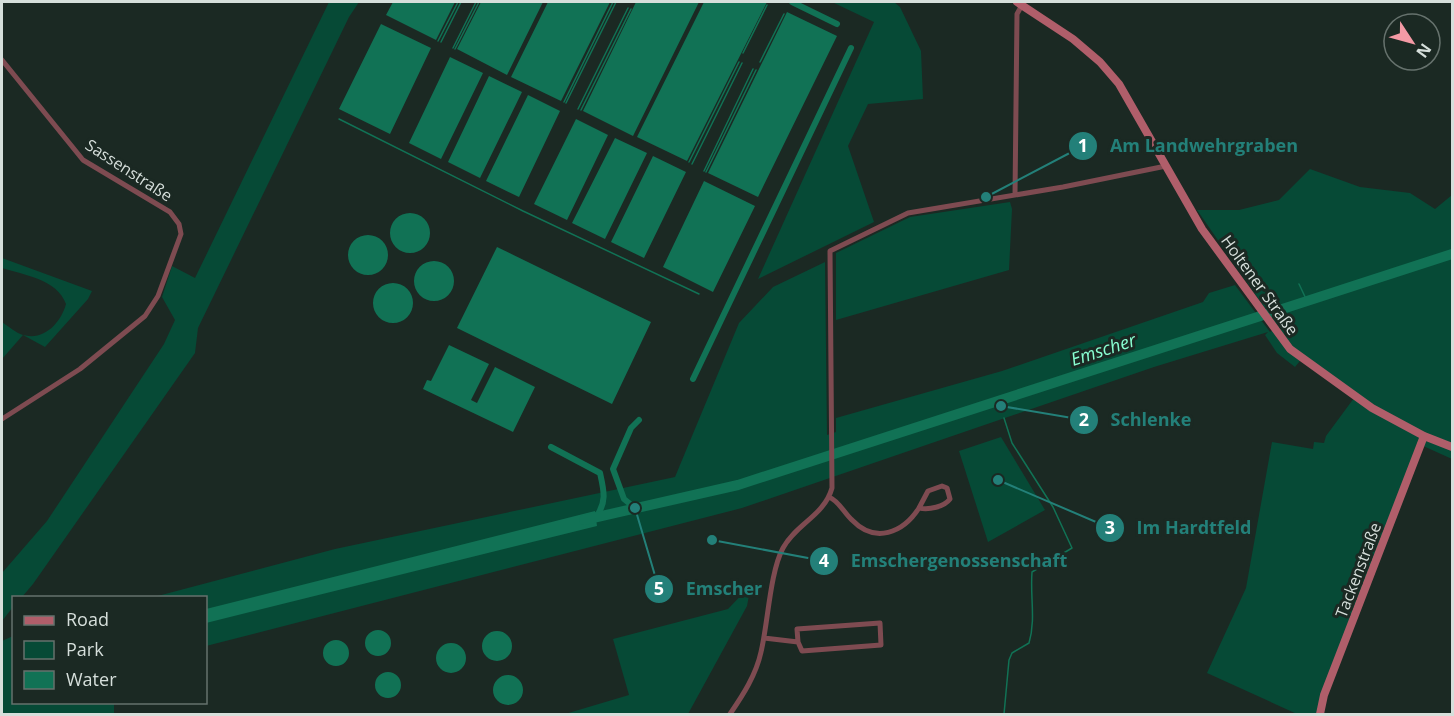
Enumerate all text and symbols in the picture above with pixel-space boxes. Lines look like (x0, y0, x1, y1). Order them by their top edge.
north arrow (1382, 12, 1442, 72)
text: N (1411, 39, 1437, 63)
callout: Am Landwehrgraben (1068, 128, 1310, 164)
text: 1 (1078, 133, 1088, 157)
text: Am Landwehrgraben (1110, 133, 1298, 157)
street label: Sassenstraße (81, 134, 177, 206)
street label: Holtener Straße (1216, 231, 1304, 339)
water label: Emscher (1067, 327, 1140, 371)
callout: Schlenke (1069, 402, 1204, 438)
text: 2 (1079, 407, 1089, 431)
text: Schlenke (1111, 407, 1191, 431)
callout: Im Hardtfeld (1095, 510, 1264, 546)
text: 3 (1105, 515, 1115, 539)
text: Im Hardtfeld (1137, 515, 1251, 539)
street label: Tackenstraße (1330, 519, 1386, 621)
callout: Emschergenossenschaft (809, 543, 1079, 579)
text: 4 (819, 548, 829, 572)
text: Emschergenossenschaft (851, 548, 1067, 572)
callout: Emscher (644, 571, 775, 607)
text: 5 (654, 576, 664, 600)
text: Emscher (686, 576, 762, 600)
legend (12, 596, 207, 704)
text: Road (66, 607, 109, 631)
text: Park (66, 637, 104, 661)
text: Water (66, 667, 117, 691)

